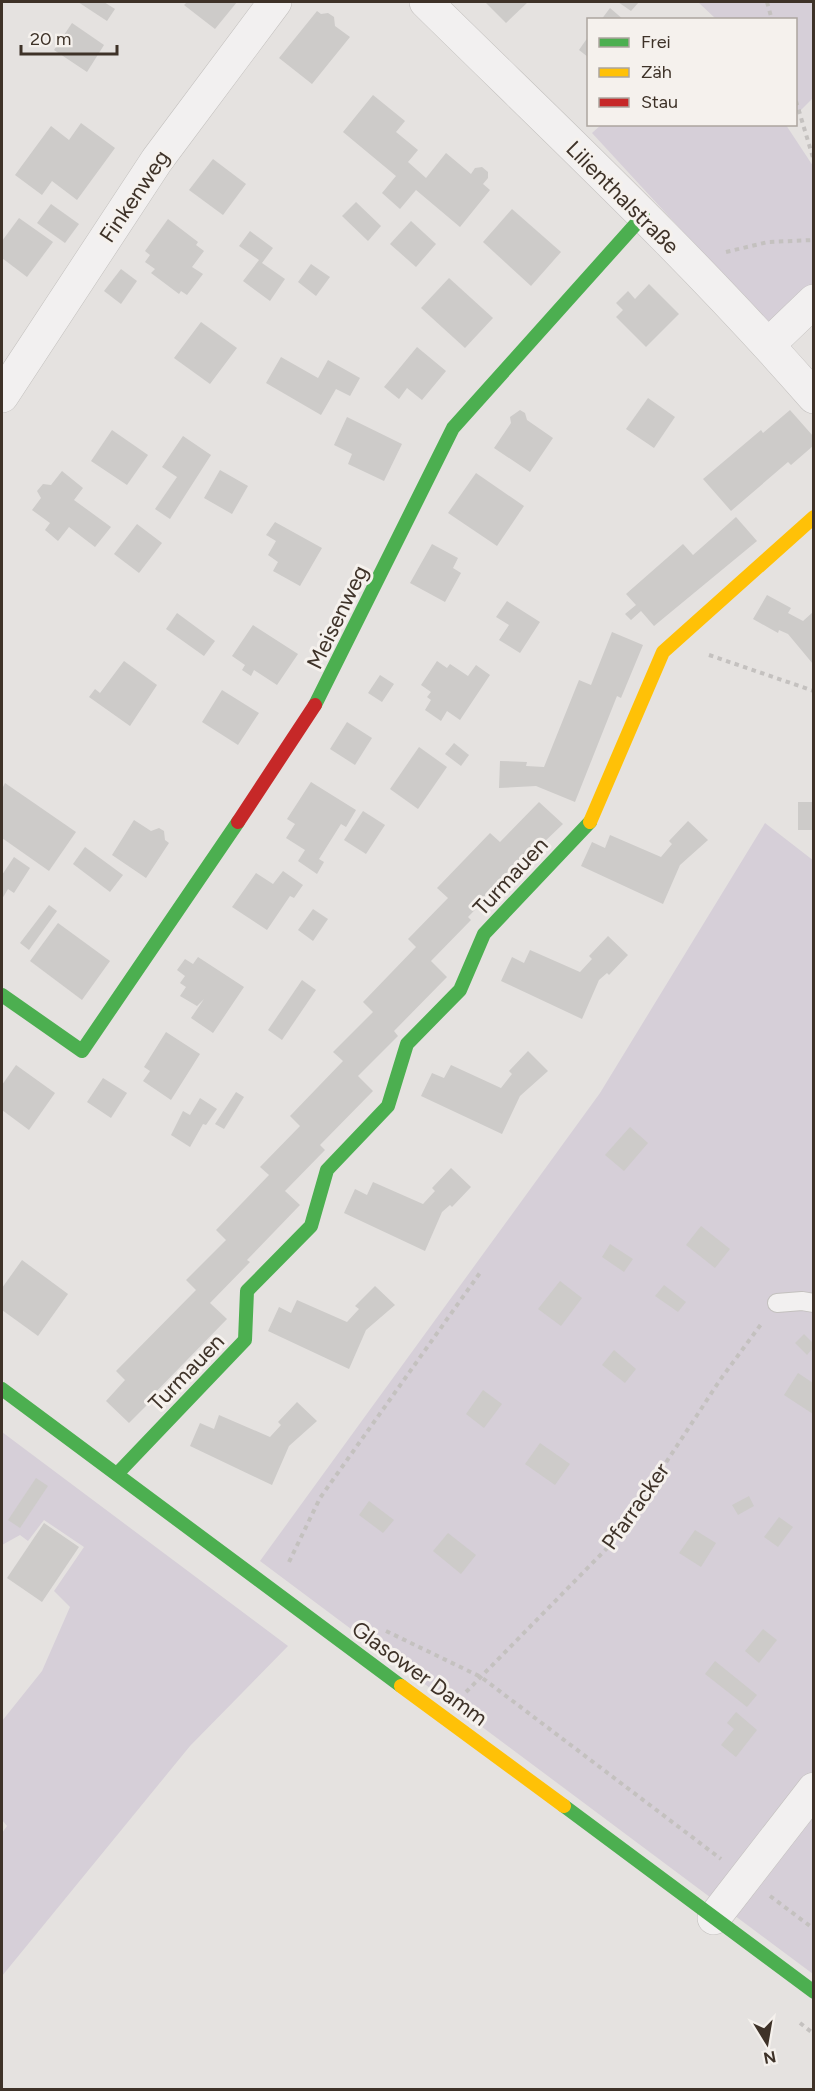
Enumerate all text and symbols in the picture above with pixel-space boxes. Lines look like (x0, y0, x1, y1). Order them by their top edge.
scale bar (21, 18, 117, 56)
legend (587, 18, 797, 126)
text: 20 m (30, 28, 71, 50)
text: Frei (641, 31, 671, 53)
text: Zäh (641, 61, 672, 83)
text: Stau (641, 91, 678, 113)
street label: Lilienthalstraße (560, 135, 685, 260)
street label: Finkenweg (94, 145, 175, 248)
street label: Meisenweg (301, 561, 374, 673)
street label: Turmauen (467, 832, 553, 921)
street label: Turmauen (143, 1328, 230, 1417)
street label: Pfarracker (596, 1457, 675, 1555)
street label: Glasower Damm (347, 1615, 493, 1732)
north arrow (737, 2013, 797, 2073)
text: N (762, 2047, 778, 2068)

